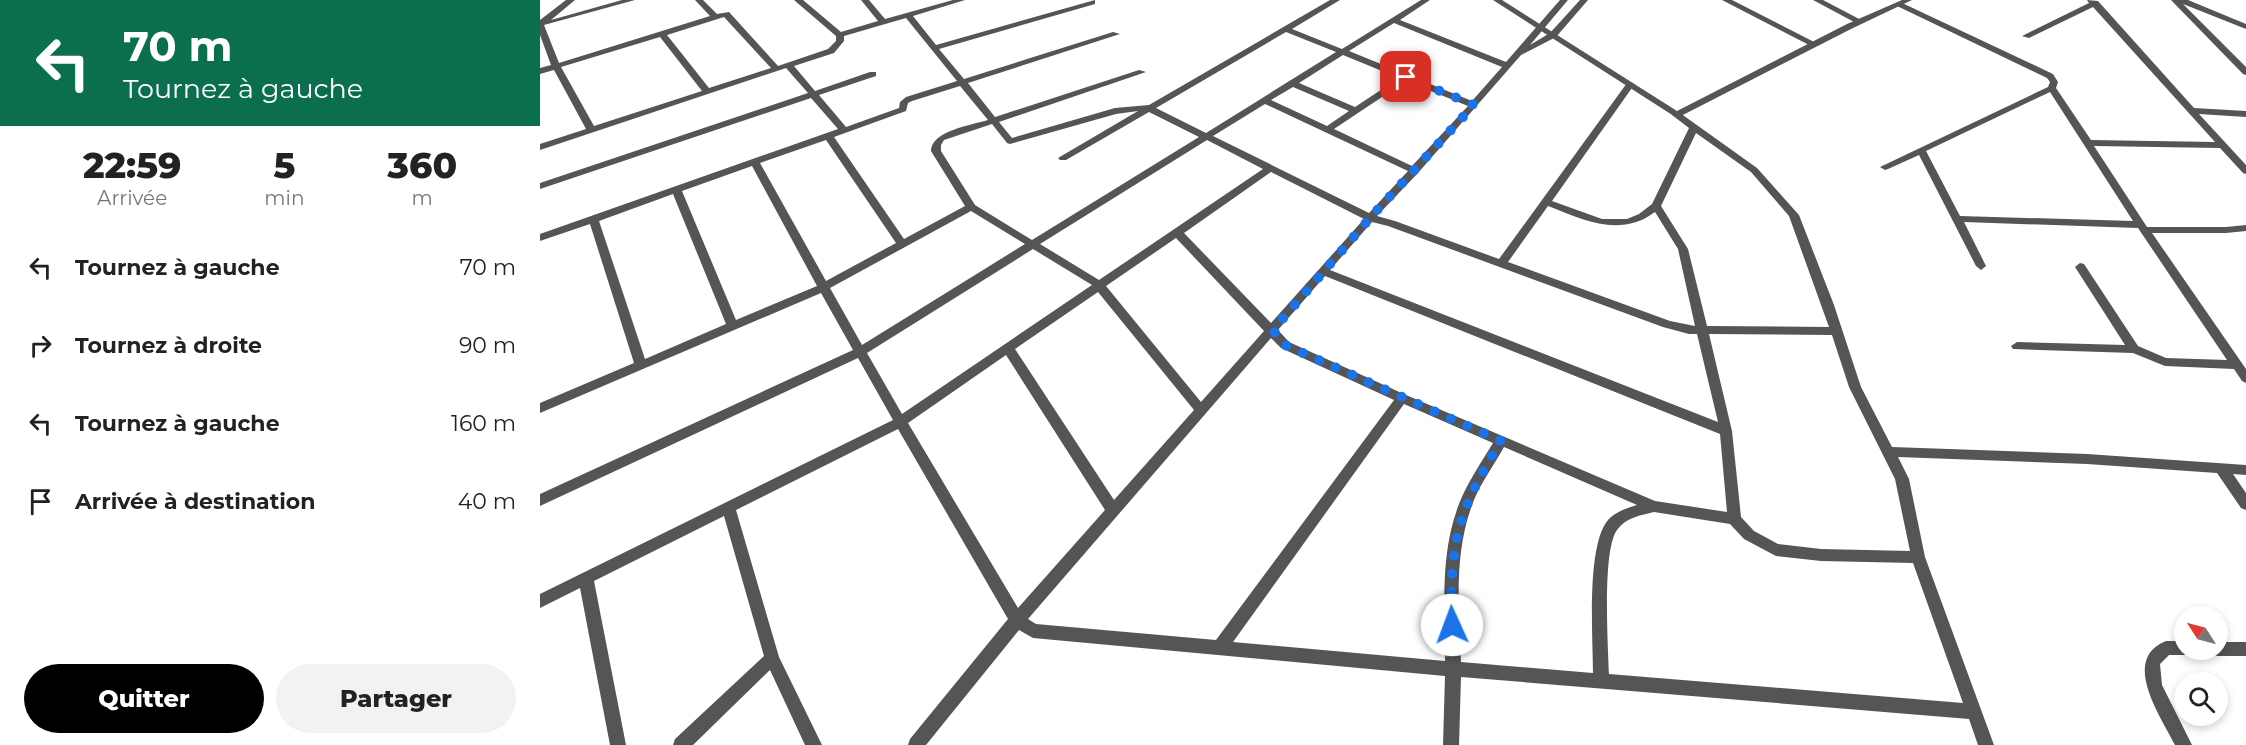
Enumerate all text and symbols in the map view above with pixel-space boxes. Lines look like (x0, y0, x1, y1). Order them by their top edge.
text: 70 m (123, 20, 233, 72)
icon: left (24, 24, 102, 102)
pin (1380, 51, 1431, 102)
icon: arrive (1389, 60, 1422, 93)
text: Tournez à gauche (123, 72, 363, 105)
text: 22:59 (83, 143, 181, 187)
text: 5 (273, 143, 295, 187)
text: 360 (387, 143, 457, 187)
text: Arrivée (97, 186, 167, 210)
text: min (264, 186, 304, 210)
text: m (412, 186, 433, 210)
icon: left (24, 251, 57, 284)
text: Tournez à gauche (75, 254, 280, 281)
text: 70 m (460, 254, 516, 281)
icon: right (24, 329, 57, 362)
text: Tournez à droite (75, 332, 262, 359)
text: 90 m (459, 332, 516, 359)
icon: left (24, 407, 57, 440)
text: Tournez à gauche (75, 410, 280, 437)
text: 160 m (451, 410, 516, 437)
icon: arrive (24, 485, 57, 518)
text: Arrivée à destination (75, 488, 315, 515)
text: 40 m (458, 488, 516, 515)
position arrow (1420, 593, 1484, 657)
north arrow (2174, 606, 2228, 660)
map controls (2174, 606, 2228, 726)
button: Quitter (24, 664, 264, 733)
button: Partager (276, 664, 516, 733)
button: search (2174, 672, 2228, 726)

